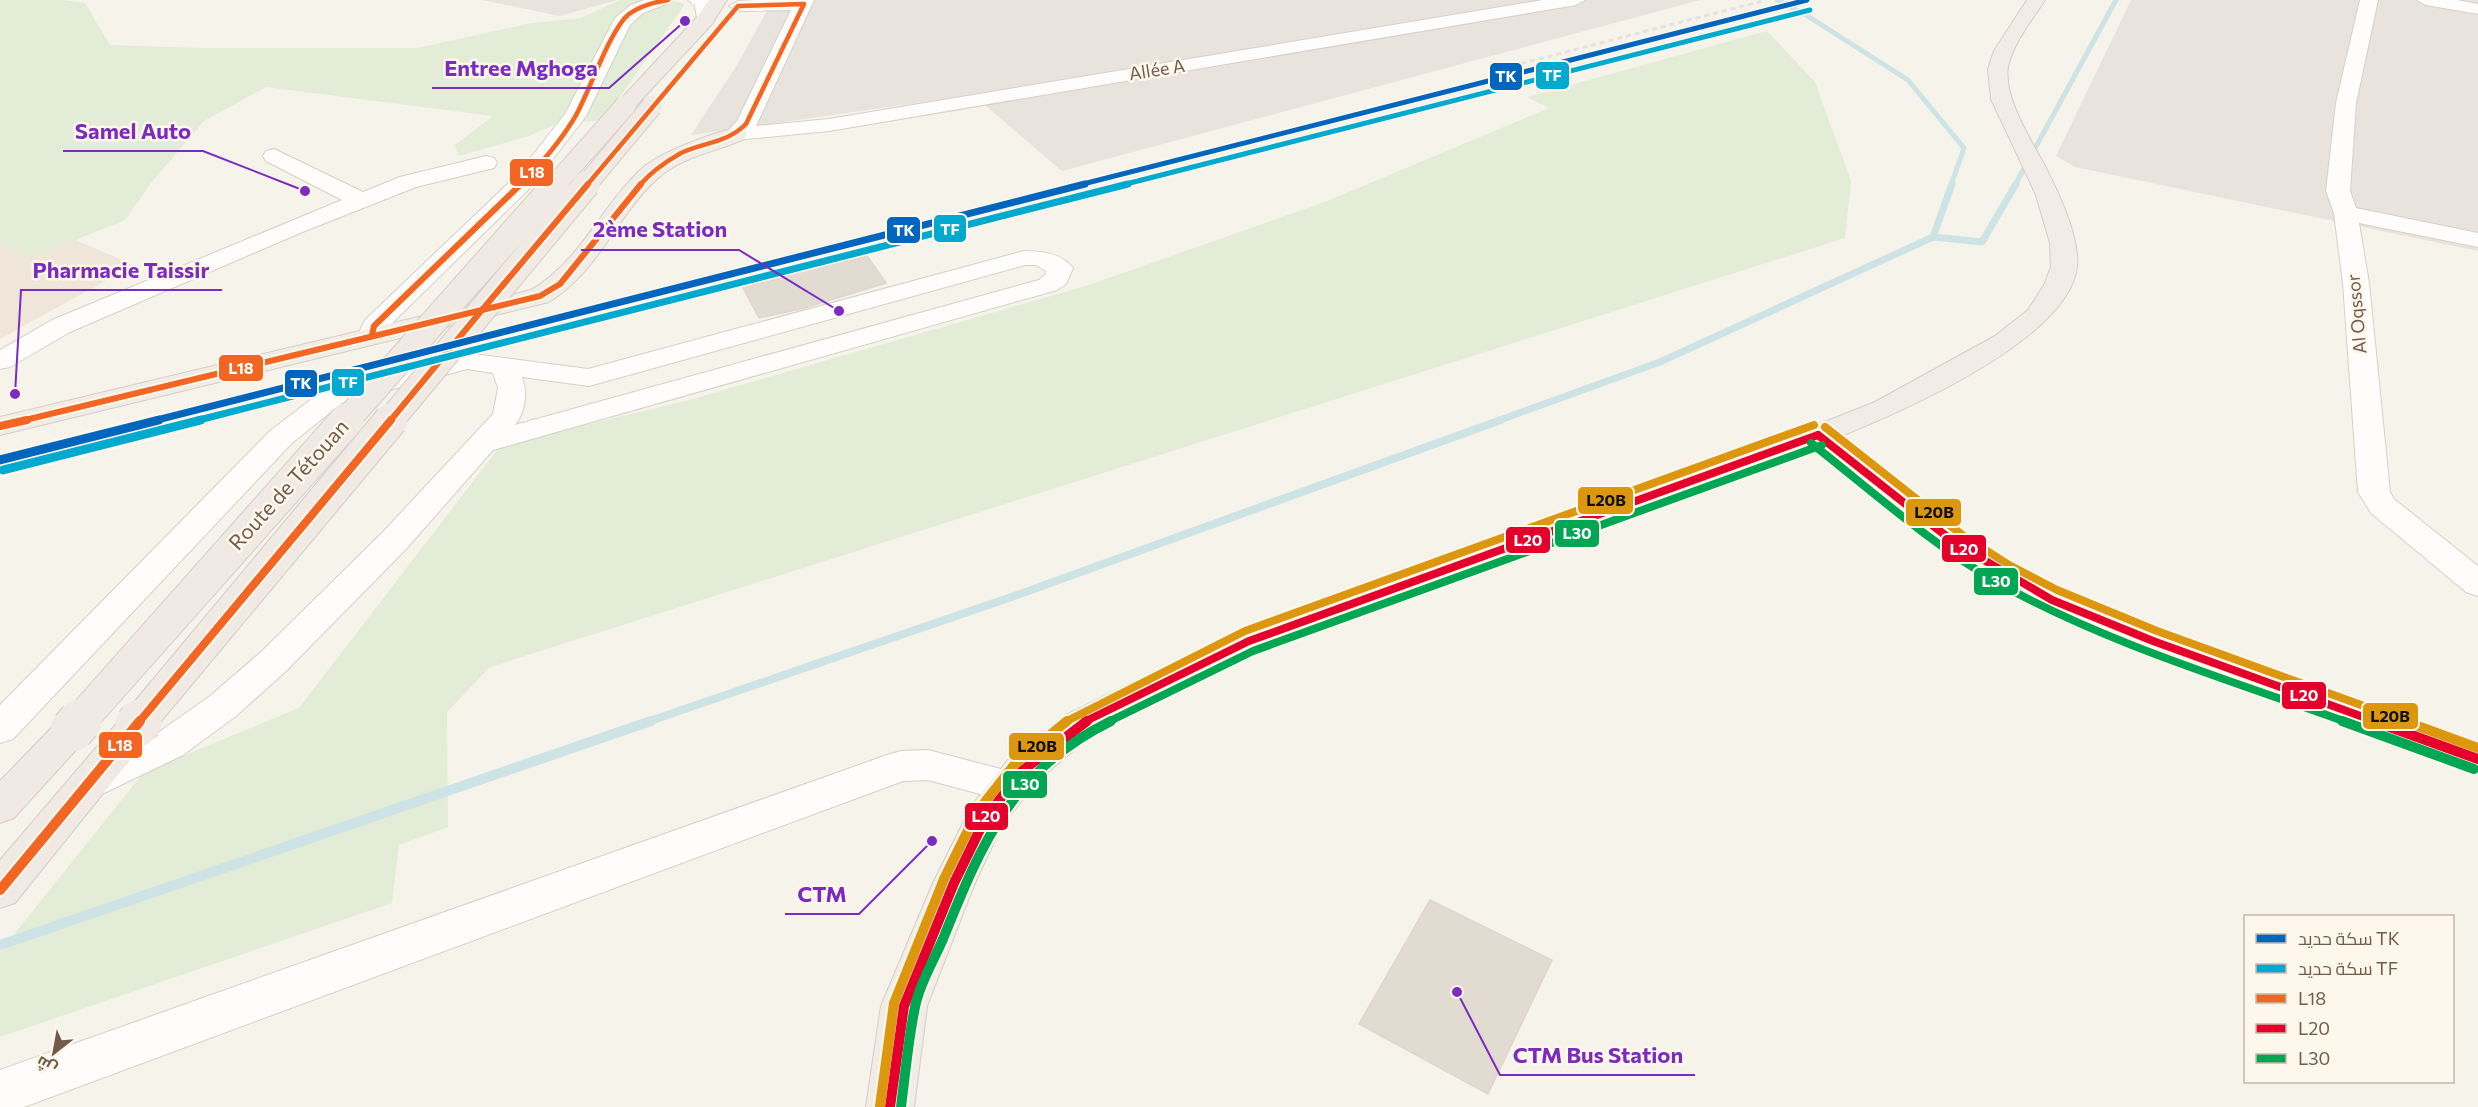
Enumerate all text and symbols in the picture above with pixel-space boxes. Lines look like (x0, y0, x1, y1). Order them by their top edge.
callout: Entree Mghoga (432, 48, 609, 88)
text: Entree Mghoga (444, 54, 598, 81)
street label: Allée A (1127, 54, 1186, 84)
line badge: TF (1535, 61, 1570, 90)
line badge: TK (1489, 62, 1523, 91)
text: TF (1542, 65, 1562, 84)
text: TK (1495, 66, 1517, 85)
callout: Samel Auto (63, 111, 203, 151)
text: Samel Auto (75, 117, 191, 144)
line badge: L18 (509, 158, 554, 187)
text: L18 (519, 162, 545, 181)
callout: 2ème Station (581, 210, 739, 250)
line badge: TF (933, 214, 967, 243)
text: 2ème Station (593, 215, 727, 242)
line badge: TK (886, 216, 921, 244)
text: TF (940, 219, 960, 238)
text: TK (893, 220, 915, 239)
callout: Pharmacie Taissir (21, 250, 222, 290)
text: Pharmacie Taissir (32, 256, 210, 283)
street label: Al Oqssor (2342, 273, 2370, 355)
line badge: L18 (218, 354, 264, 382)
text: L18 (228, 358, 254, 377)
line badge: TF (331, 368, 365, 397)
line badge: TK (284, 369, 318, 398)
text: TF (338, 372, 358, 391)
text: TK (290, 373, 312, 392)
street label: Route de Tétouan (223, 414, 353, 554)
line badge: L20B (1577, 486, 1634, 515)
text: L20B (1586, 490, 1626, 509)
line badge: L20B (1905, 498, 1962, 527)
text: L20B (1914, 502, 1954, 521)
line badge: L30 (1554, 519, 1600, 548)
text: L30 (1562, 523, 1592, 542)
line badge: L20 (1505, 526, 1551, 554)
text: L20 (1514, 530, 1542, 549)
line badge: L20 (1941, 534, 1987, 563)
text: L20 (1950, 539, 1978, 558)
line badge: L30 (1973, 567, 2019, 596)
text: L30 (1981, 571, 2011, 590)
line badge: L20 (2281, 681, 2327, 710)
text: L20 (2290, 685, 2318, 704)
line badge: L20B (2362, 702, 2419, 730)
text: L20B (2370, 706, 2410, 725)
line badge: L18 (98, 731, 143, 759)
line badge: L20B (1008, 732, 1065, 761)
text: L18 (107, 735, 133, 754)
text: L20B (1017, 736, 1057, 755)
line badge: L30 (1002, 770, 1048, 799)
text: L30 (1010, 774, 1040, 793)
line badge: L20 (964, 802, 1009, 831)
text: L20 (972, 806, 1000, 825)
callout: CTM (785, 874, 859, 914)
text: CTM (797, 880, 847, 907)
legend (2244, 915, 2454, 1083)
text: سكة حديد TK (2298, 927, 2400, 949)
text: سكة حديد TF (2298, 957, 2398, 979)
text: L18 (2298, 987, 2326, 1009)
text: L20 (2298, 1017, 2330, 1039)
north arrow (24, 1023, 84, 1083)
callout: CTM Bus Station (1500, 1035, 1695, 1075)
text: CTM Bus Station (1513, 1041, 1683, 1068)
text: L30 (2298, 1047, 2330, 1069)
text: ش (32, 1052, 60, 1080)

